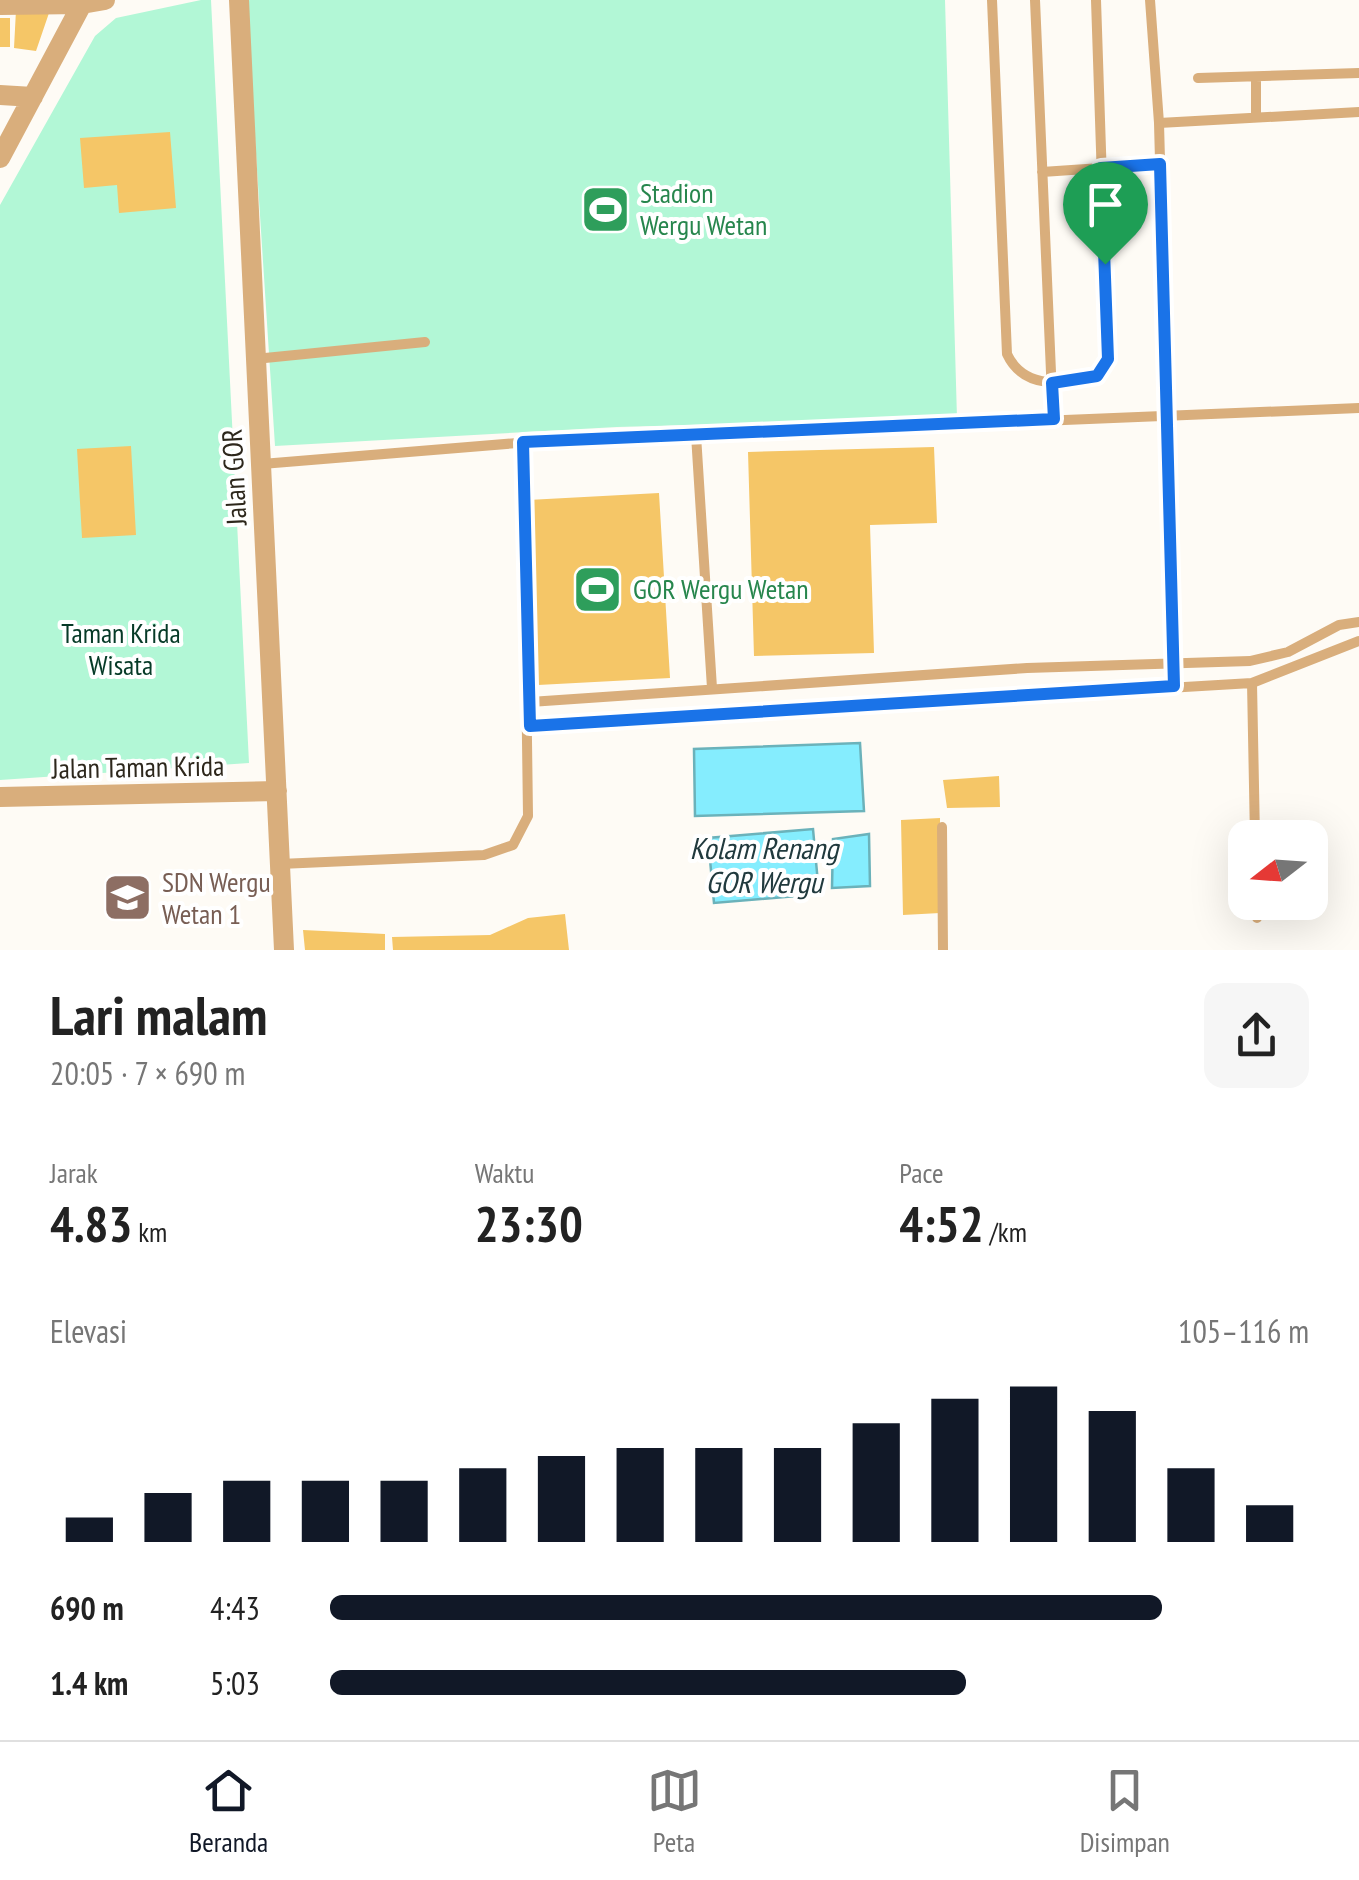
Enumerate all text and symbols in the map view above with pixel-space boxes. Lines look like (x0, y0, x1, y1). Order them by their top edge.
pin (1063, 162, 1148, 265)
place label: Stadion Wergu Wetan (640, 174, 767, 243)
icon: arrive (1078, 177, 1133, 232)
sports icon: Stadion Wergu Wetan (579, 183, 631, 235)
street label: Jalan GOR (213, 428, 255, 527)
sports icon: GOR Wergu Wetan (572, 563, 624, 615)
place label: GOR Wergu Wetan (633, 570, 808, 607)
park label: Taman Krida Wisata (61, 614, 181, 683)
street label: Jalan Taman Krida (50, 746, 225, 787)
north arrow (1228, 820, 1328, 920)
map controls (1228, 820, 1328, 920)
water label: Kolam Renang GOR Wergu (690, 828, 840, 901)
place label: SDN Wergu Wetan 1 (162, 863, 271, 932)
school or university icon: SDN Wergu Wetan 1 (101, 872, 153, 924)
text: Lari malam (50, 979, 268, 1050)
button: share (1204, 983, 1309, 1088)
text: 20:05 · 7 × 690 m (50, 1052, 245, 1094)
text: Jarak (50, 1154, 98, 1191)
text: Waktu (475, 1154, 534, 1191)
text: Pace (899, 1154, 943, 1191)
text: 4.83 (50, 1191, 132, 1256)
text: 23:30 (475, 1191, 583, 1256)
text: 4:52 (899, 1191, 984, 1256)
text: km (132, 1213, 167, 1250)
text: /km (984, 1213, 1027, 1250)
text: Elevasi (50, 1310, 127, 1352)
text: 105–116 m (1178, 1310, 1309, 1352)
text: 690 m (50, 1587, 124, 1629)
text: 4:43 (210, 1587, 260, 1629)
text: 1.4 km (50, 1662, 128, 1704)
text: 5:03 (210, 1662, 260, 1704)
tab: Beranda (189, 1763, 268, 1860)
tab: Peta (647, 1763, 702, 1860)
tab: Disimpan (1080, 1763, 1170, 1860)

